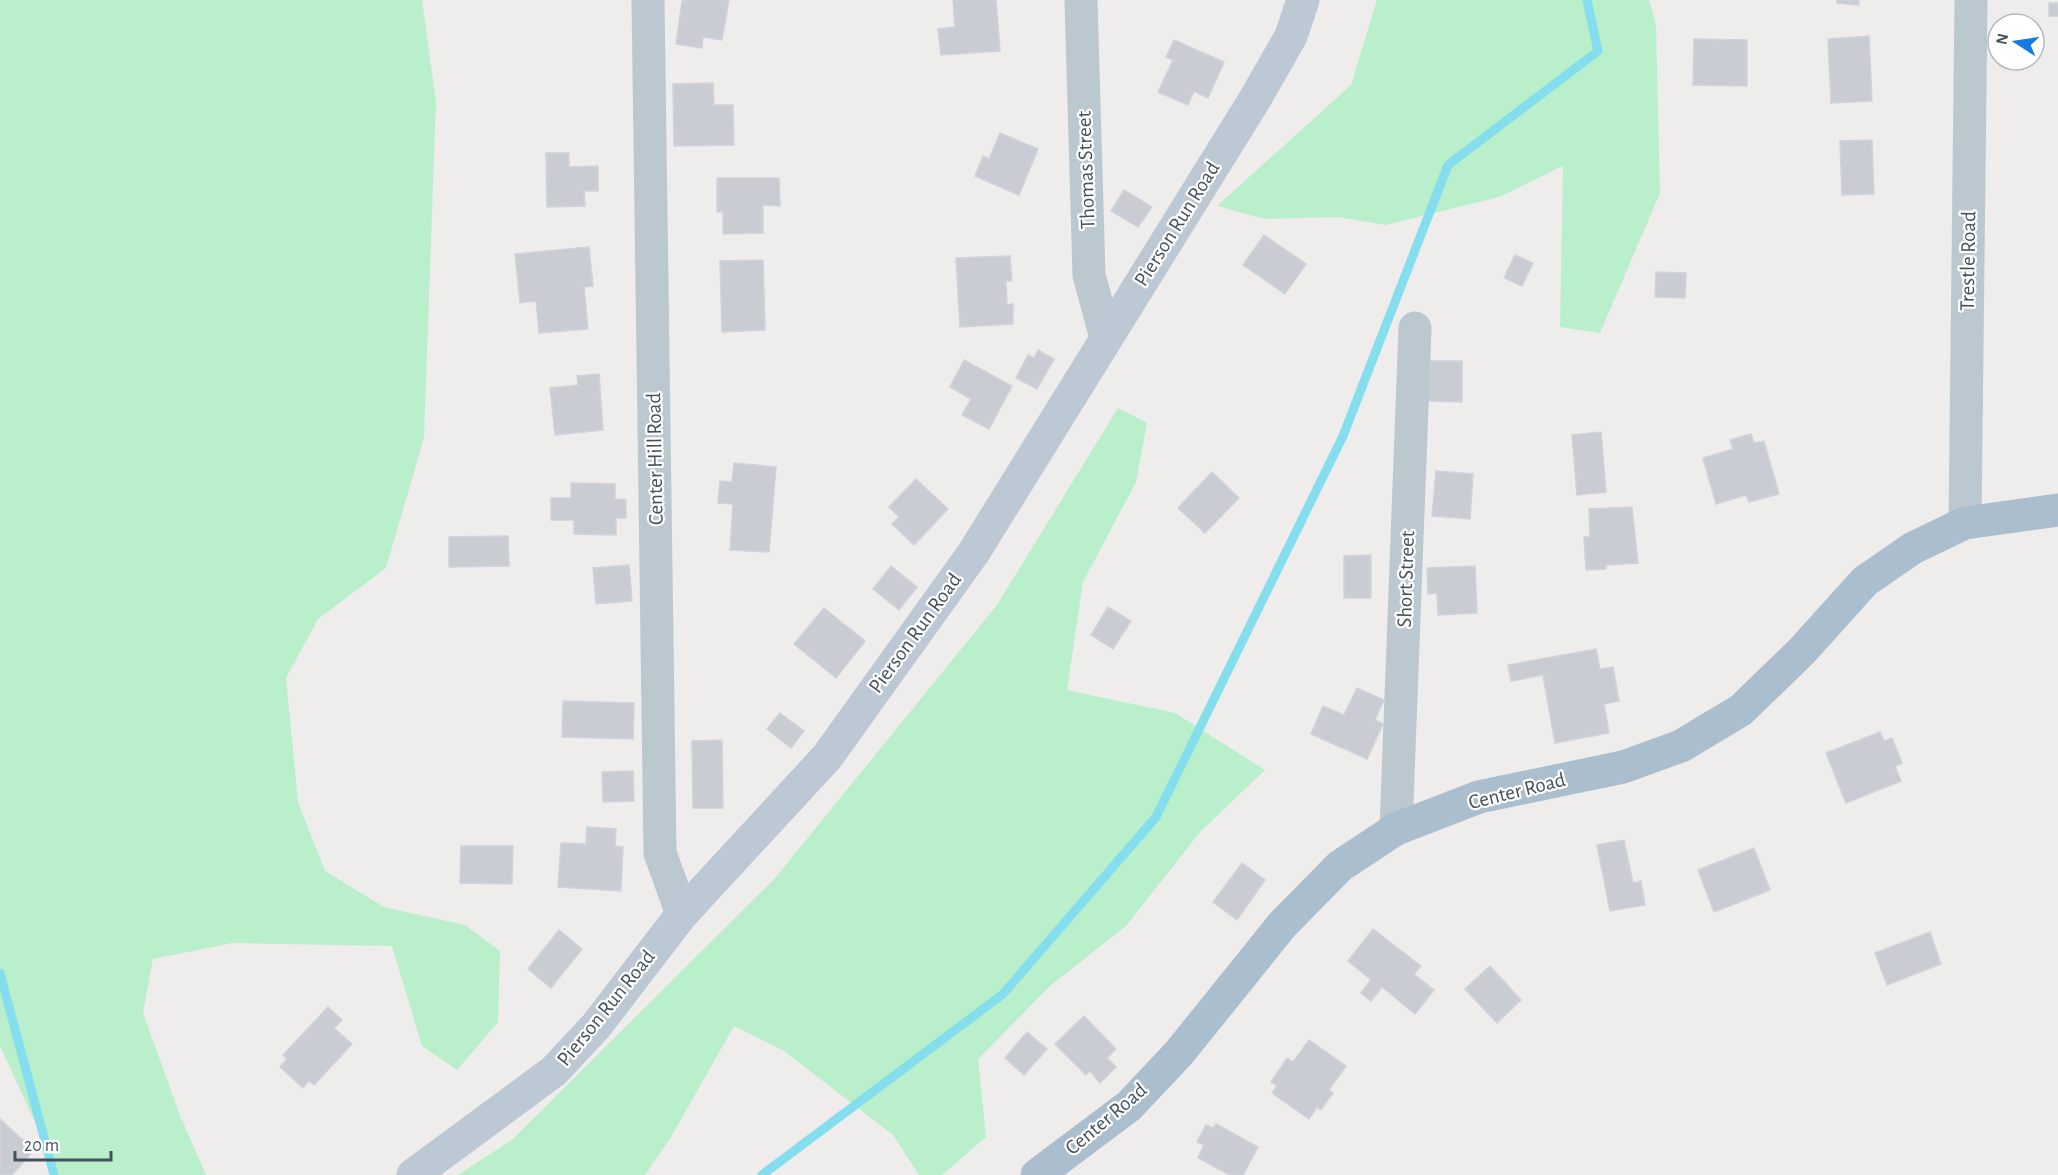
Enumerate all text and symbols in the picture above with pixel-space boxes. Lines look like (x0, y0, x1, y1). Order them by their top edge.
north arrow (1986, 12, 2046, 72)
text: N (1993, 32, 2011, 46)
street label: Thomas Street (1073, 110, 1099, 229)
street label: Pierson Run Road (1130, 158, 1224, 290)
street label: Trestle Road (1957, 211, 1979, 311)
street label: Center Hill Road (643, 393, 667, 525)
street label: Short Street (1394, 530, 1418, 628)
street label: Pierson Run Road (865, 569, 965, 697)
street label: Center Road (1466, 769, 1568, 813)
street label: Pierson Run Road (553, 946, 659, 1070)
street label: Center Road (1061, 1079, 1151, 1159)
scale bar (15, 1124, 111, 1162)
text: 20 m (24, 1137, 59, 1155)

